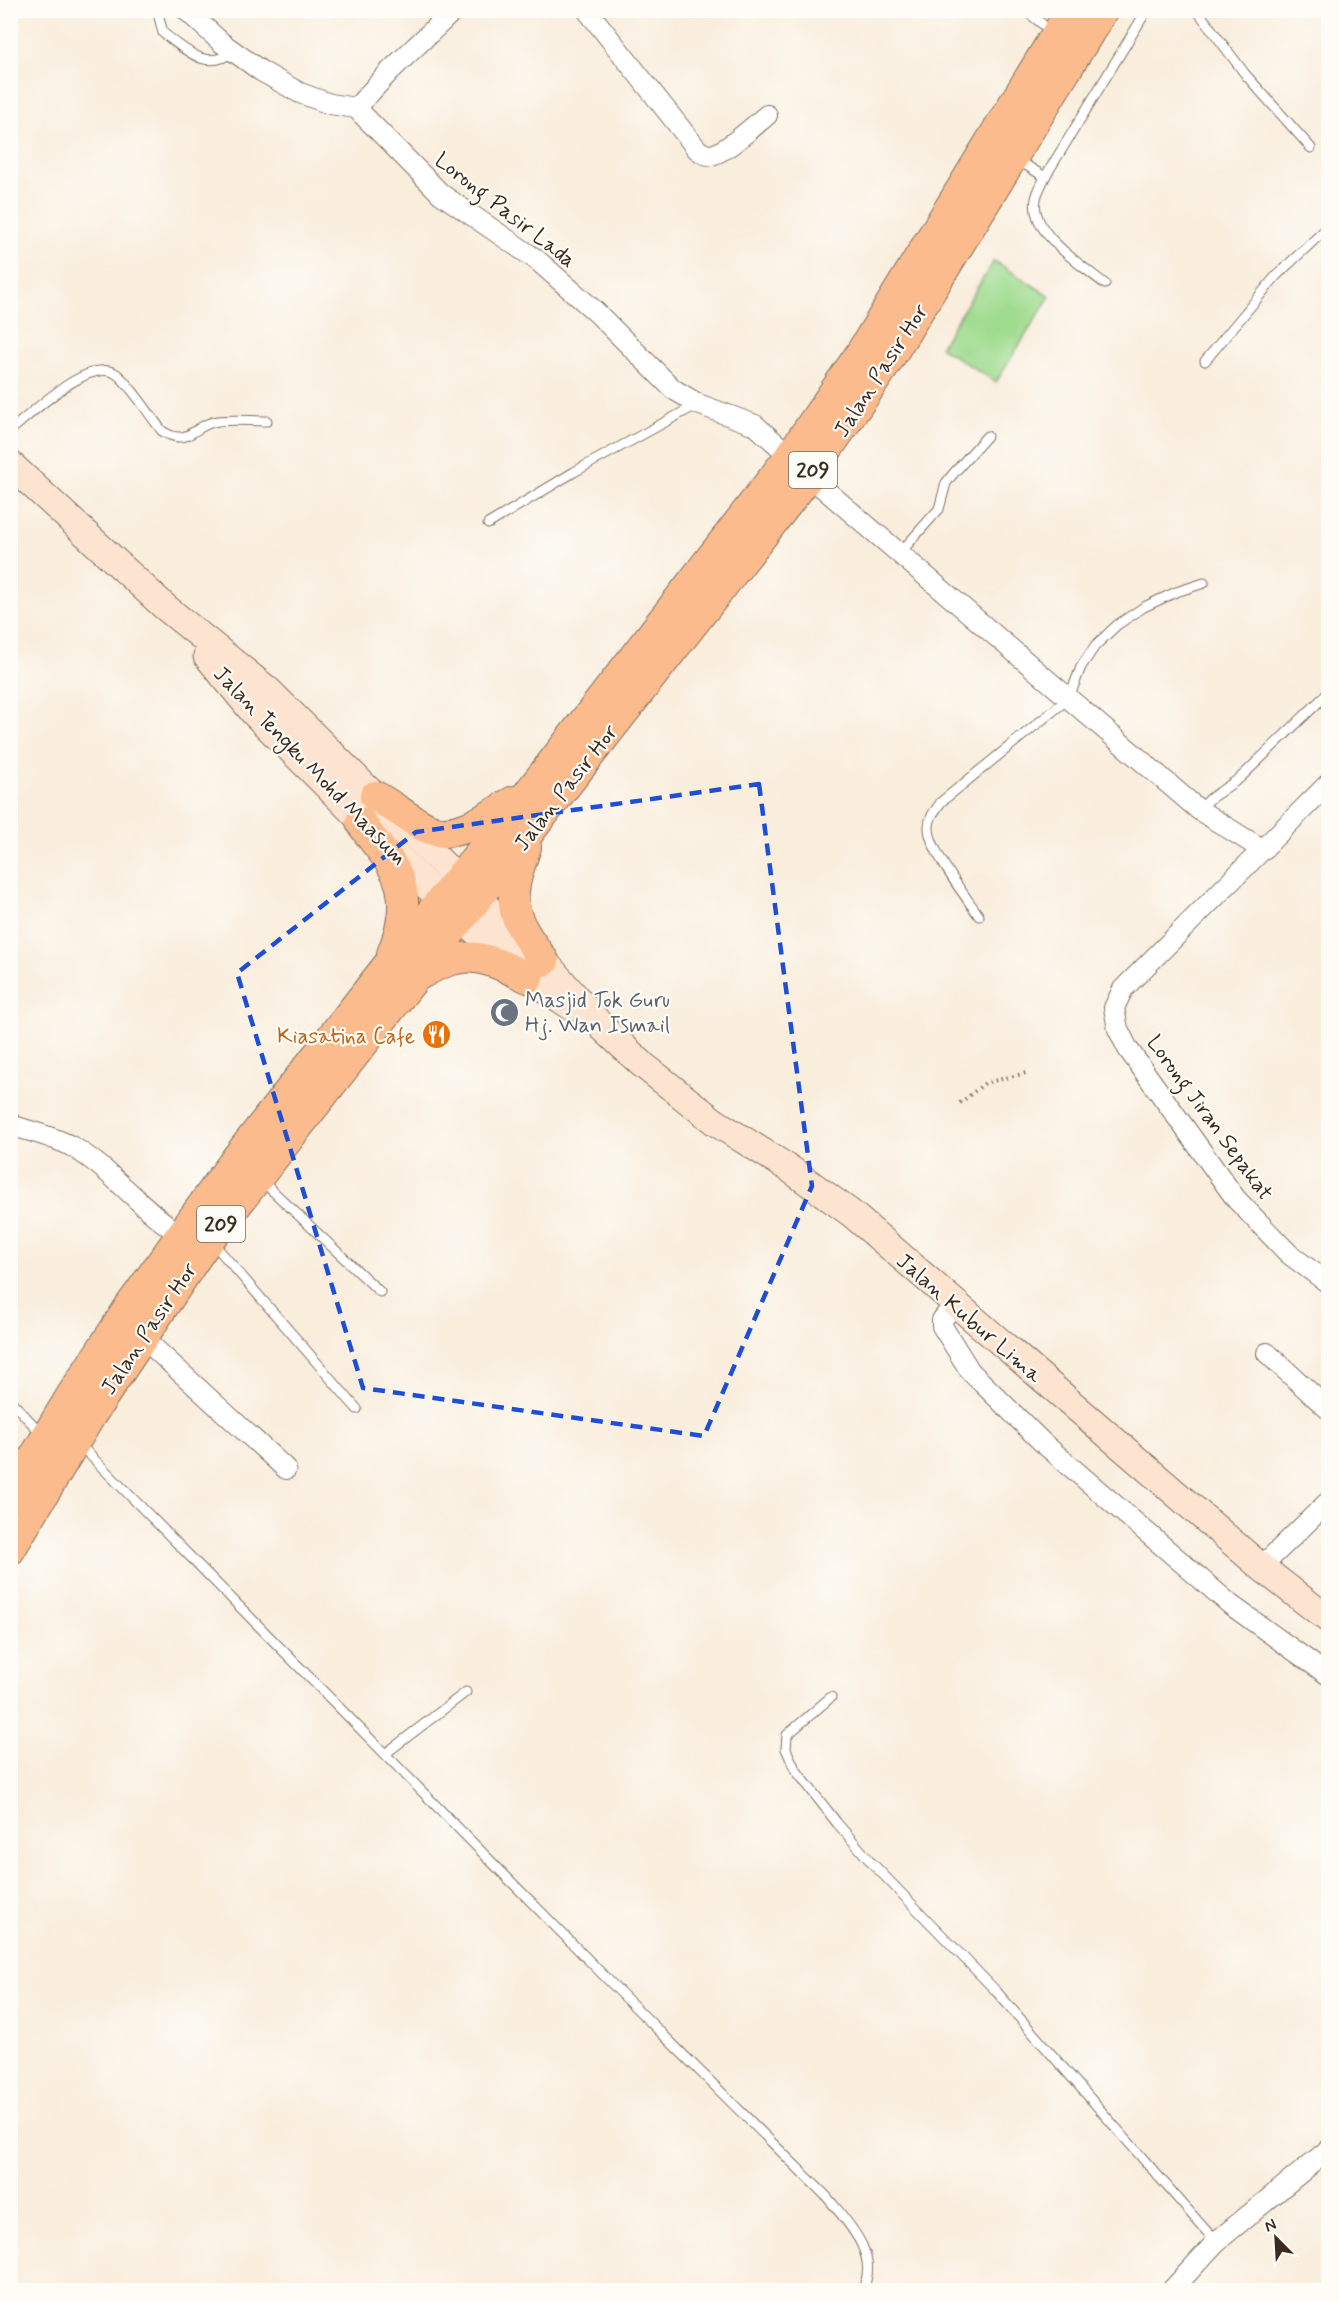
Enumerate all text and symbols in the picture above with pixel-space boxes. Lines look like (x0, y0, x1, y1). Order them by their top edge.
street label: Lorong Pasir Lada (427, 147, 581, 277)
street label: Jalan Pasir Hor (828, 299, 936, 443)
road number: 209 (789, 452, 837, 488)
street label: Jalan Tengku Mohd Maasum (205, 661, 412, 874)
street label: Jalan Pasir Hor (508, 719, 625, 857)
place label: Masjid Tok Guru Hj. Wan Ismail (525, 987, 670, 1041)
mosque icon: Masjid Tok Guru Hj. Wan Ismail (488, 996, 520, 1028)
restaurant icon: Kiasatina Cafe (420, 1019, 452, 1051)
place label: Kiasatina Cafe (277, 1023, 415, 1051)
street label: Lorong Jiran Sepakat (1137, 1030, 1279, 1208)
road number: 209 (197, 1206, 245, 1242)
street label: Jalan Kubur Lima (890, 1248, 1048, 1390)
street label: Jalan Pasir Hor (95, 1257, 205, 1400)
north arrow (1246, 2208, 1306, 2268)
text: N (1261, 2214, 1280, 2237)

